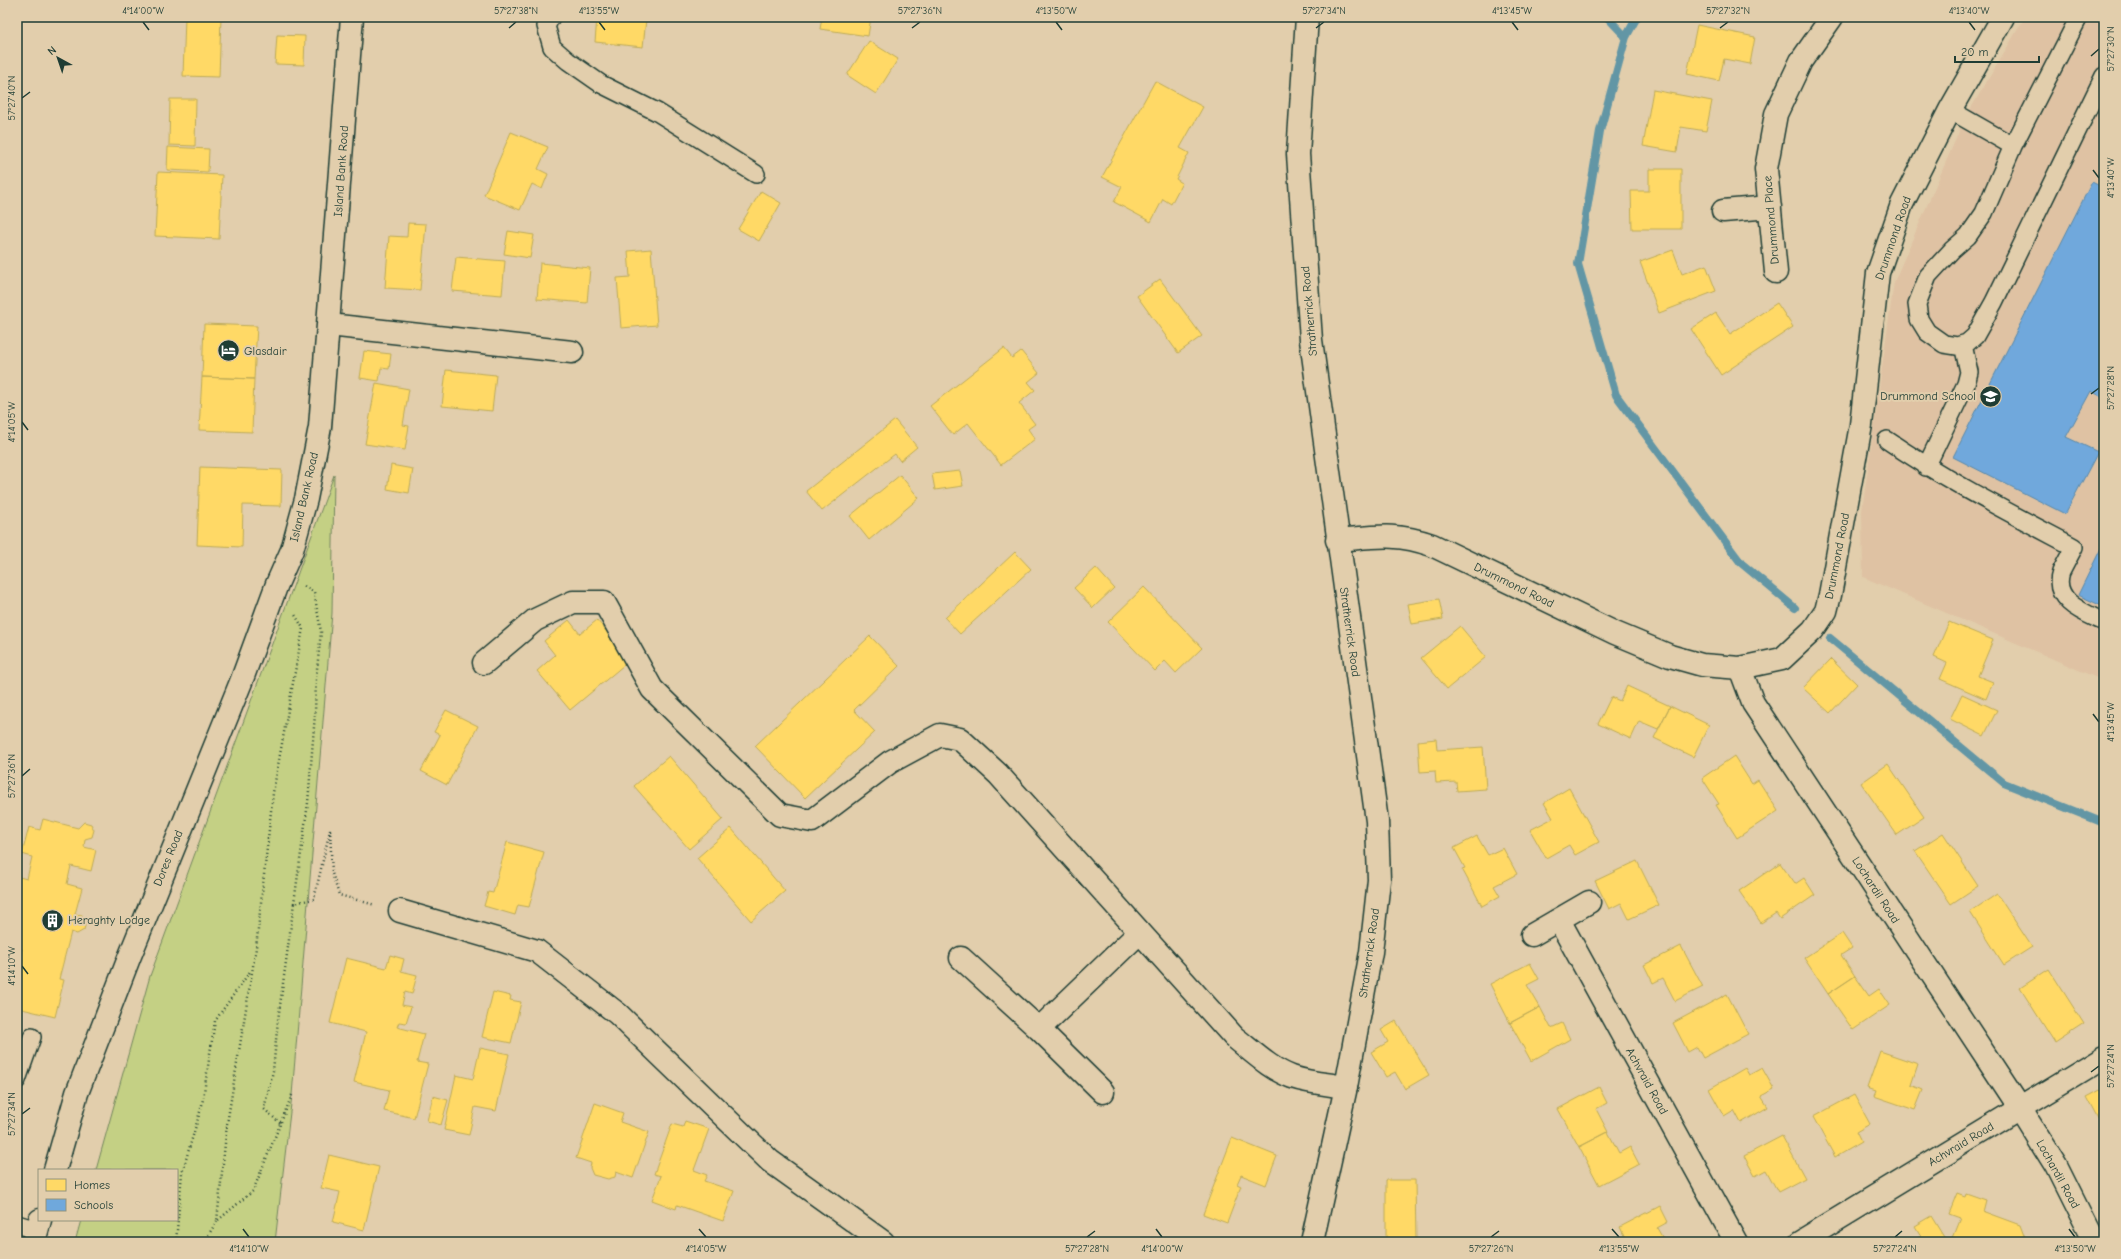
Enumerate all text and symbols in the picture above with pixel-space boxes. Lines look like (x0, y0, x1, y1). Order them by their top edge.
text: 4°14'00"W (122, 5, 164, 17)
text: 57°27'38"N (494, 5, 538, 17)
text: 4°13'55"W (579, 5, 620, 17)
text: 57°27'36"N (898, 5, 942, 17)
text: 4°13'50"W (1035, 5, 1077, 17)
text: 57°27'34"N (1302, 5, 1346, 17)
text: 4°13'45"W (1492, 5, 1532, 17)
text: 57°27'32"N (1706, 5, 1750, 17)
text: 4°13'40"W (1949, 5, 1990, 17)
text: 57°27'30"N (2105, 27, 2117, 72)
north arrow (38, 38, 78, 78)
scale bar (1955, 38, 2039, 64)
text: N (45, 43, 59, 58)
text: 20 m (1961, 45, 1989, 59)
text: 57°27'40"N (6, 76, 18, 120)
street label: Island Bank Road (331, 125, 351, 217)
text: 4°13'40"W (2105, 157, 2117, 198)
street label: Drummond Place (1760, 175, 1782, 265)
street label: Drummond Road (1872, 194, 1914, 282)
street label: Stratherrick Road (1298, 265, 1320, 357)
hotel icon: Glasdair (216, 338, 242, 364)
place label: Glasdair (244, 344, 287, 358)
text: 57°27'28"N (2105, 366, 2117, 410)
school or university icon: Drummond School (1978, 383, 2004, 409)
place label: Drummond School (1880, 389, 1976, 403)
text: 4°14'05"W (6, 401, 18, 442)
street label: Island Bank Road (287, 451, 321, 543)
street label: Drummond Road (1822, 512, 1852, 600)
street label: Drummond Road (1472, 560, 1556, 610)
street label: Stratherrick Road (1337, 586, 1363, 678)
text: 4°13'45"W (2105, 702, 2117, 742)
text: 57°27'36"N (6, 754, 18, 798)
street label: Dores Road (150, 828, 186, 888)
street label: Lochardil Road (1849, 854, 1903, 926)
building icon: Heraghty Lodge (39, 907, 65, 933)
street label: Stratherrick Road (1356, 907, 1382, 999)
place label: Heraghty Lodge (68, 913, 150, 927)
text: 4°14'10"W (6, 946, 18, 986)
text: 57°27'24"N (2105, 1044, 2117, 1088)
street label: Achvraid Road (1623, 1045, 1671, 1117)
text: 57°27'34"N (6, 1092, 18, 1136)
street label: Achvraid Road (1926, 1119, 1996, 1169)
street label: Lochardil Road (2033, 1137, 2083, 1211)
legend (38, 1169, 178, 1221)
text: Homes (74, 1178, 110, 1192)
text: Schools (74, 1198, 113, 1212)
text: 4°14'10"W (229, 1243, 269, 1255)
text: 4°14'05"W (686, 1243, 727, 1255)
text: 57°27'28"N (1065, 1243, 1109, 1255)
text: 4°14'00"W (1141, 1243, 1183, 1255)
text: 57°27'26"N (1469, 1243, 1513, 1255)
text: 4°13'55"W (1599, 1243, 1640, 1255)
text: 57°27'24"N (1873, 1243, 1917, 1255)
text: 4°13'50"W (2054, 1243, 2096, 1255)

